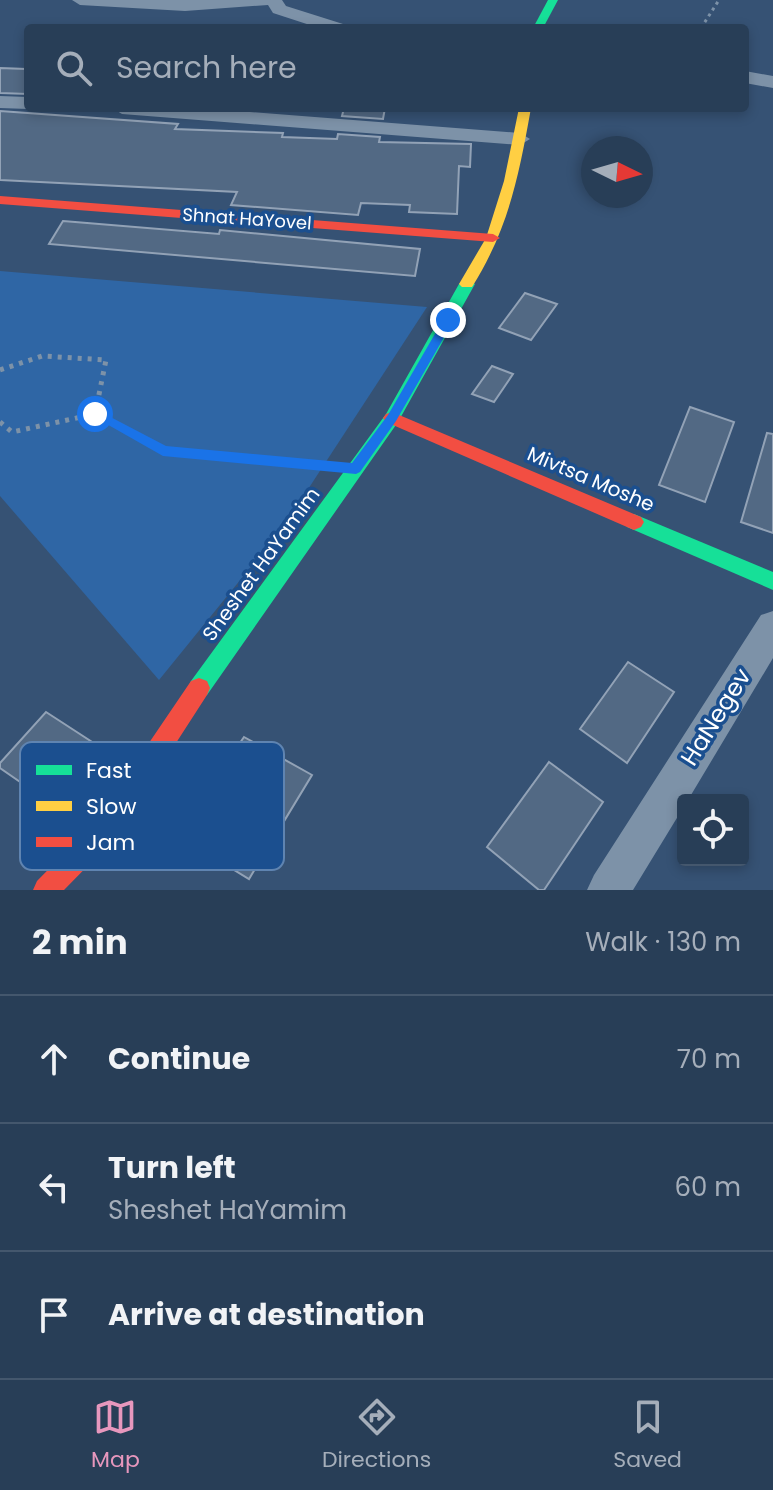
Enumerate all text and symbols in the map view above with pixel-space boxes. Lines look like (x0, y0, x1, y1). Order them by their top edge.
search box (24, 24, 749, 112)
icon: search (52, 46, 96, 90)
text: Search here (116, 46, 297, 89)
north arrow (581, 136, 653, 208)
street label: Shnat HaYovel (182, 202, 312, 235)
route end (430, 302, 466, 338)
route start (77, 396, 113, 432)
street label: Mivtsa Moshe (523, 440, 659, 518)
street label: Sheshet HaYamim (196, 481, 326, 647)
street label: HaNegev (673, 661, 759, 772)
legend (20, 742, 284, 870)
text: Fast (86, 755, 131, 786)
text: Slow (86, 791, 136, 822)
map controls (677, 794, 749, 866)
button: locate (677, 794, 749, 866)
text: Jam (86, 827, 135, 858)
text: 2 min (32, 918, 128, 966)
text: Walk · 130 m (585, 924, 741, 960)
icon: ahead (32, 1037, 76, 1081)
text: Continue (108, 1037, 250, 1080)
text: 70 m (677, 1041, 741, 1077)
text: Turn left (108, 1146, 236, 1189)
icon: left (32, 1165, 76, 1209)
text: 60 m (674, 1169, 741, 1205)
text: Sheshet HaYamim (108, 1192, 347, 1228)
icon: arrive (32, 1293, 76, 1337)
text: Arrive at destination (108, 1293, 425, 1336)
tab: Map (91, 1395, 140, 1476)
tab: Directions (322, 1395, 431, 1476)
tab: Saved (613, 1395, 682, 1476)

